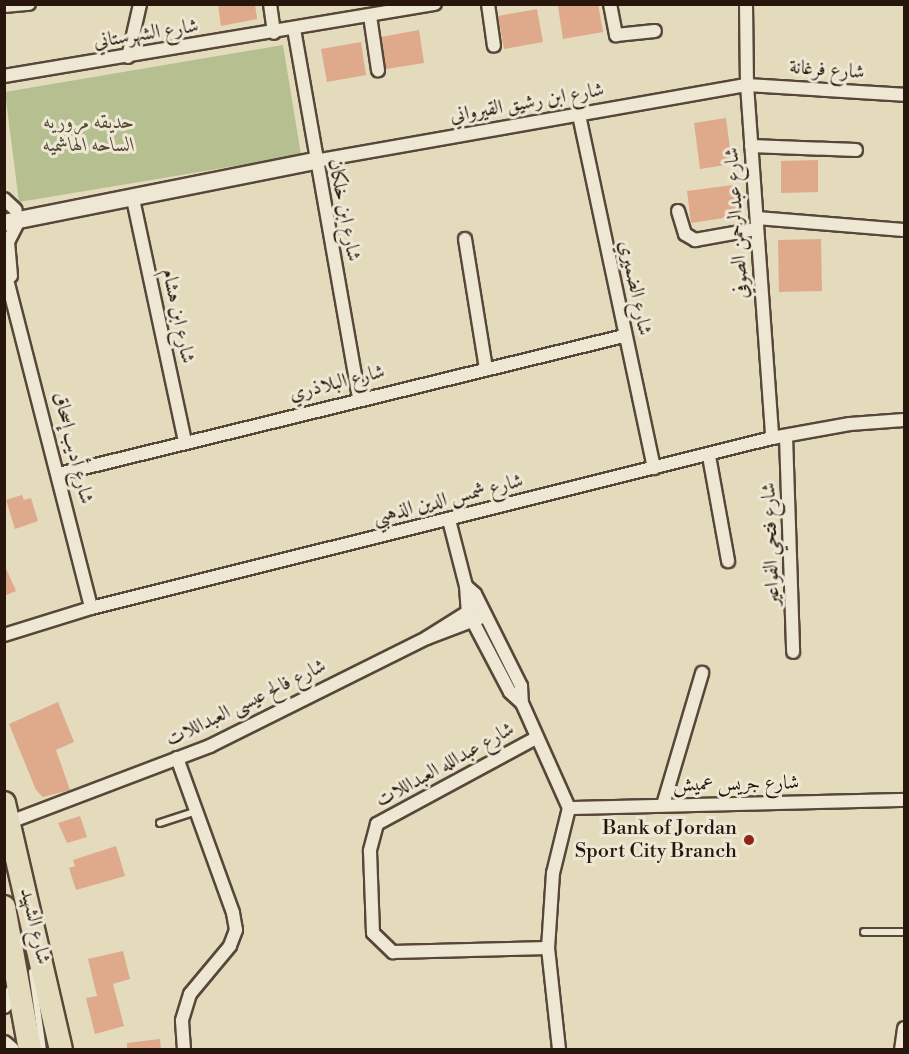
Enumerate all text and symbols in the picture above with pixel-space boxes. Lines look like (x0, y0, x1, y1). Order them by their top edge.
street label: شارع الشهرستاني (92, 14, 200, 54)
street label: شارع فرغانة (789, 55, 865, 85)
street label: شارع ابن رشيق القيرواني (448, 78, 606, 128)
park label: حديقه مروريه الساحه الهاشميه (43, 110, 135, 157)
street label: شارع عبدالرحمن الصوفي (720, 147, 754, 299)
street label: شارع ابن خلكان (322, 157, 366, 263)
street label: شارع الضميري (613, 238, 657, 338)
street label: شارع ابن هشام (156, 266, 200, 366)
street label: شارع البلاذري (287, 360, 387, 406)
street label: شارع أديب إسحاق (47, 389, 99, 507)
street label: شارع شمس الدين الذهبي (370, 469, 526, 529)
street label: شارع فتحي الفواعير (757, 482, 785, 606)
street label: شارع فالح عيسى العبداللات (162, 654, 330, 752)
street label: شارع عبدالله العبداللات (372, 717, 518, 813)
street label: شارع جريس عميش (673, 771, 799, 797)
place label: Bank of Jordan Sport City Branch (575, 816, 737, 863)
marker: Bank of Jordan Sport City Branch (742, 833, 756, 847)
street label: شارع الشهيد (15, 885, 55, 967)

